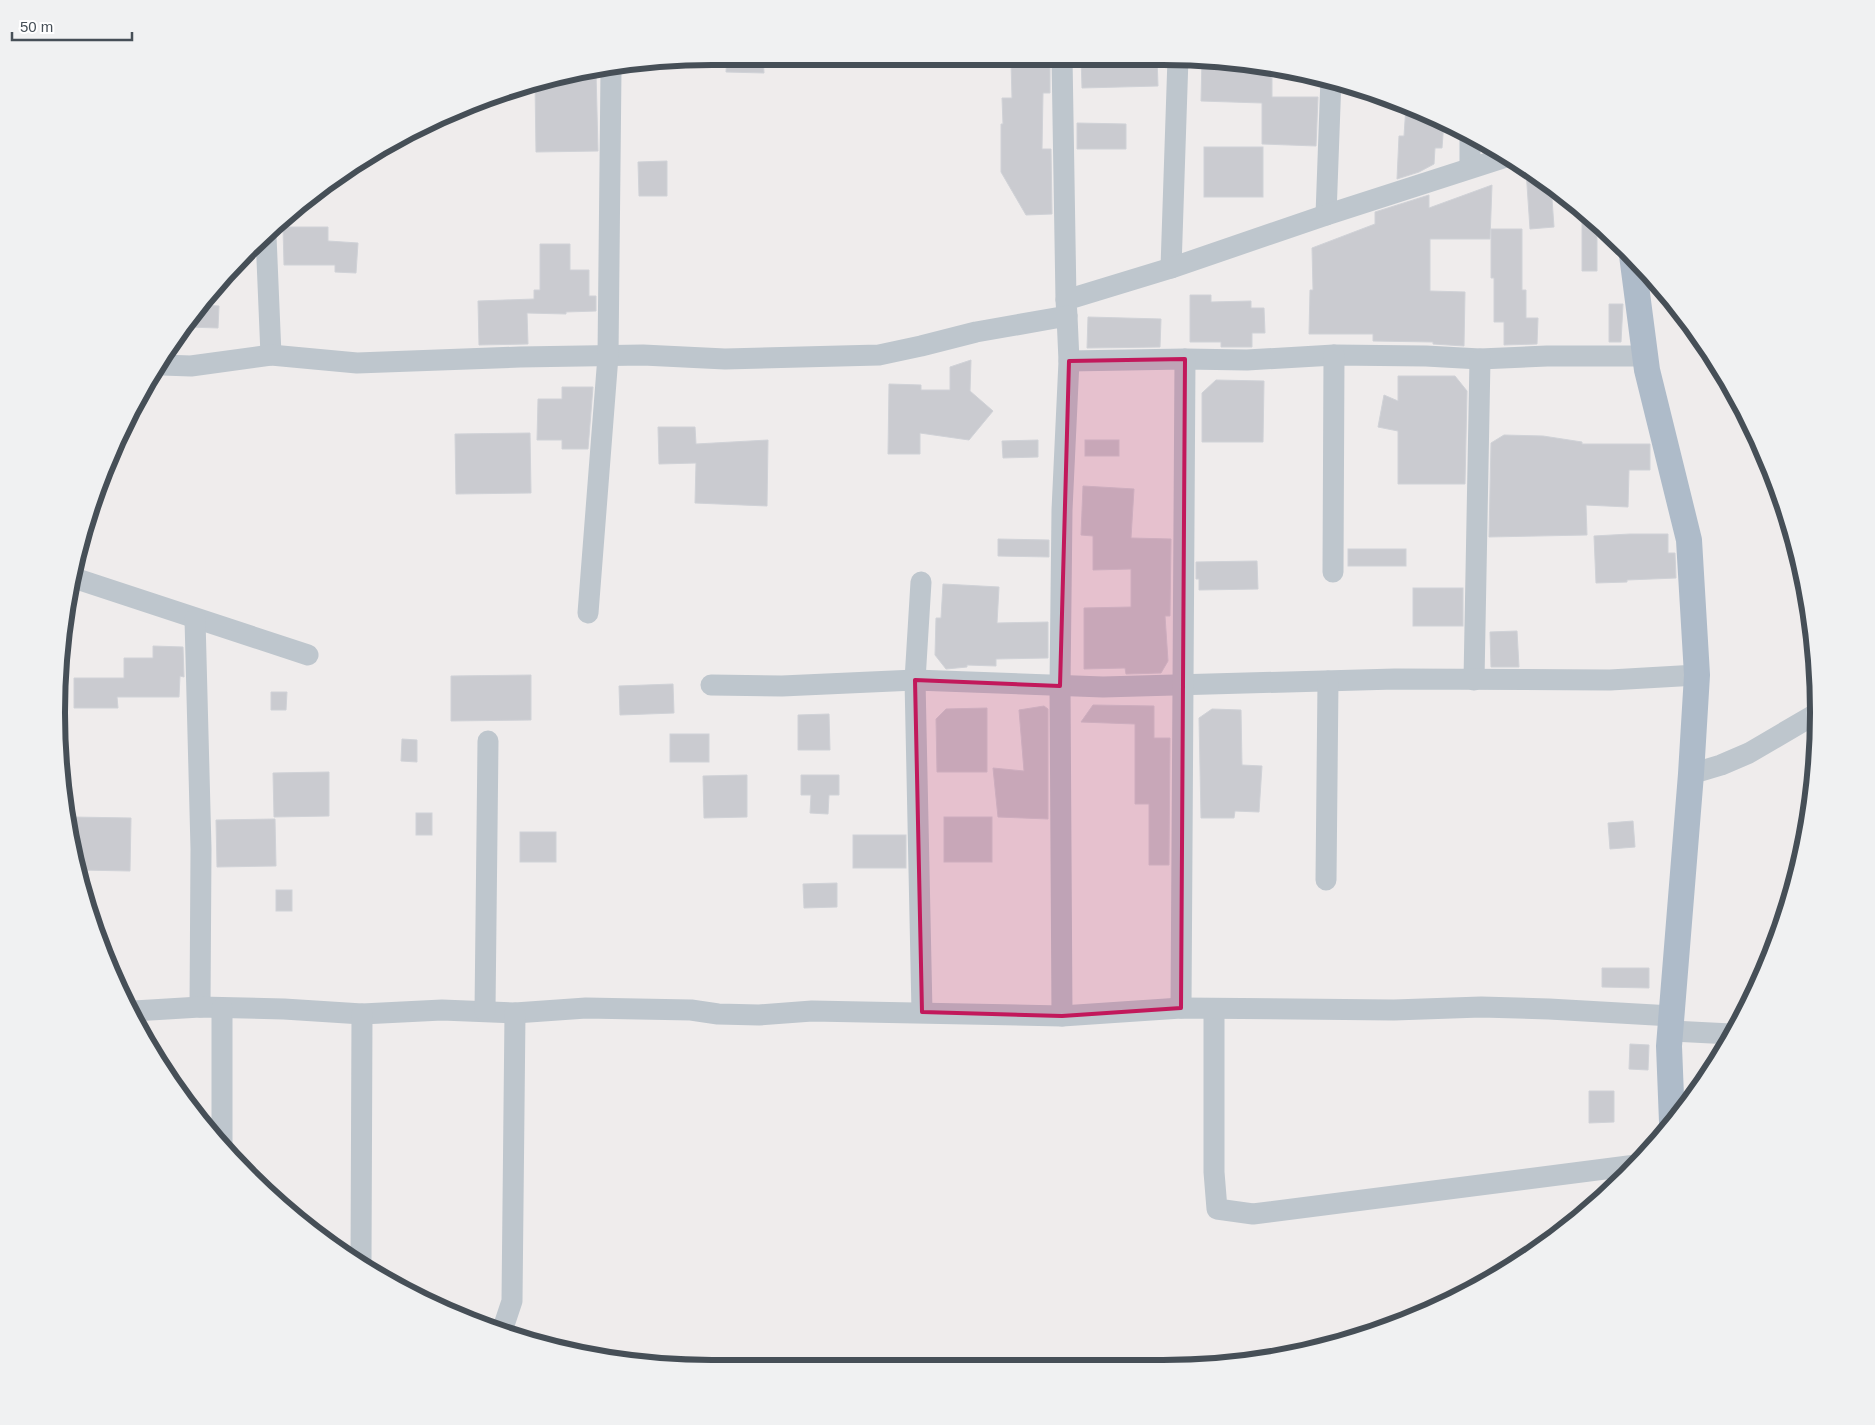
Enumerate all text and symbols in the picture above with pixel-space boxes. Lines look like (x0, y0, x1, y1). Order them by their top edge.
scale bar (12, 10, 132, 42)
text: 50 m (20, 18, 53, 35)

